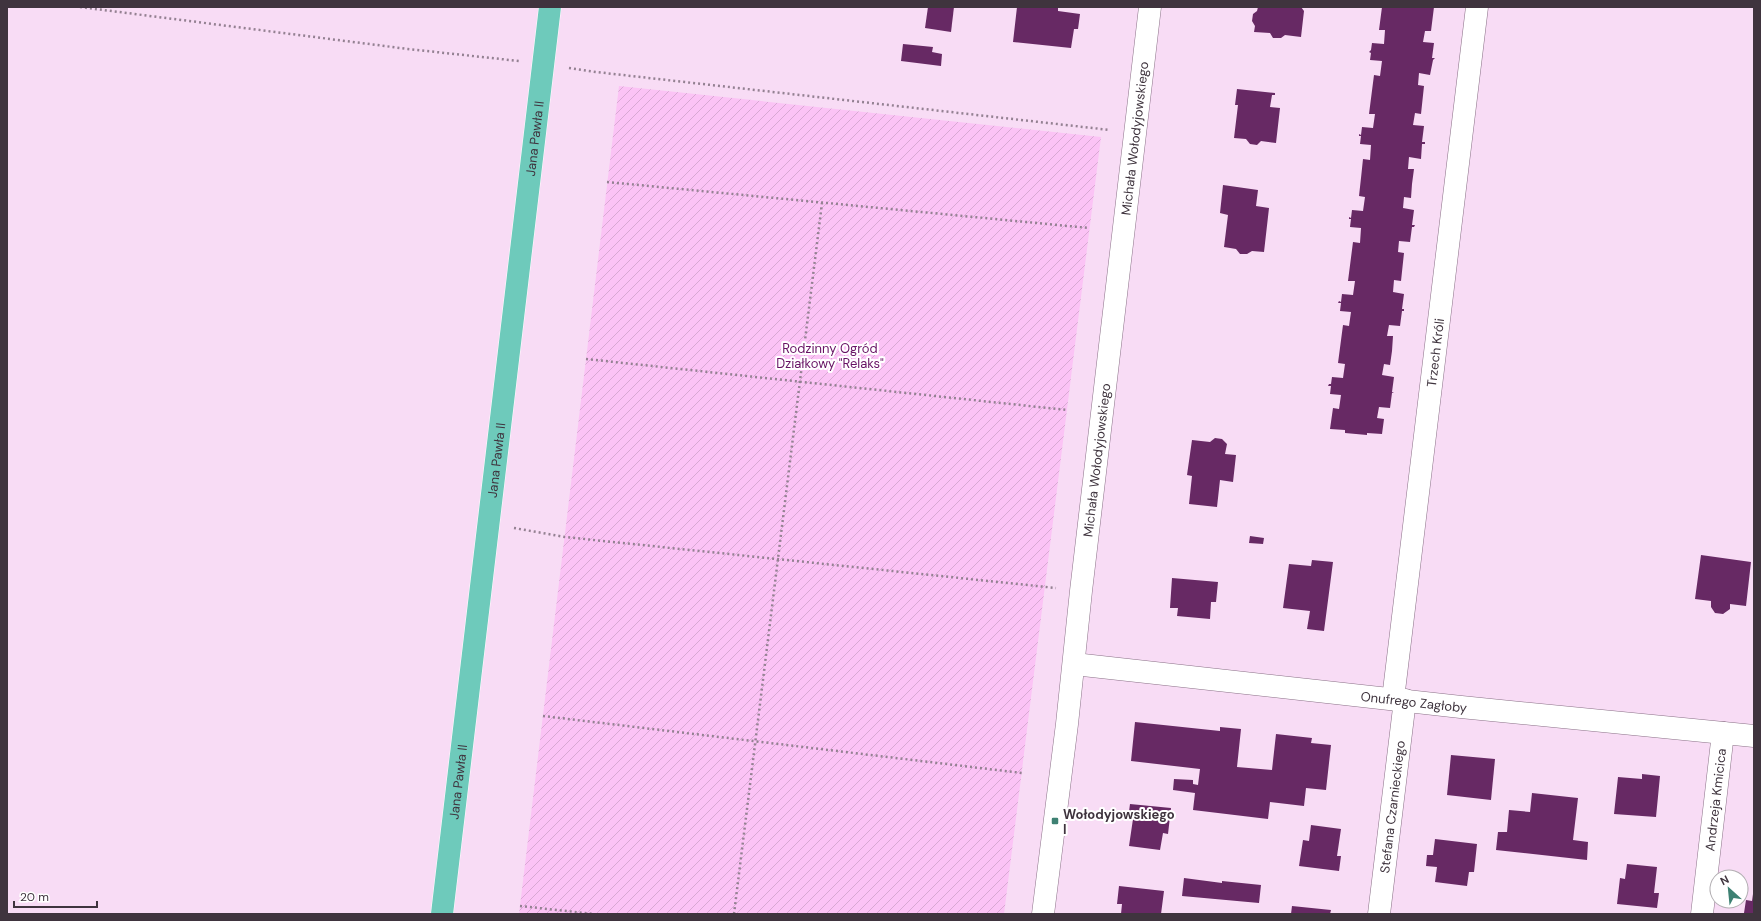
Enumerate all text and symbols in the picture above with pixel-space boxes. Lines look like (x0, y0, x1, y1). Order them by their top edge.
street label: Michała Wołodyjowskiego (1117, 60, 1152, 216)
street label: Jana Pawła II (521, 100, 547, 177)
street label: Trzech Króli (1422, 317, 1448, 388)
park label: Rodzinny Ogród Działkowy "Relaks" (776, 340, 884, 372)
street label: Michała Wołodyjowskiego (1079, 382, 1114, 538)
street label: Jana Pawła II (483, 422, 509, 499)
street label: Onufrego Zagłoby (1360, 687, 1468, 716)
street label: Stefana Czarnieckiego (1376, 739, 1409, 874)
street label: Jana Pawła II (445, 743, 471, 820)
street label: Andrzeja Kmicica (1701, 747, 1730, 852)
place label: Wołodyjowskiego I (1063, 806, 1175, 838)
marker: Wołodyjowskiego I (1050, 816, 1060, 826)
north arrow (1709, 869, 1749, 909)
text: N (1718, 872, 1731, 888)
scale bar (14, 883, 97, 909)
text: 20 m (20, 889, 49, 905)

